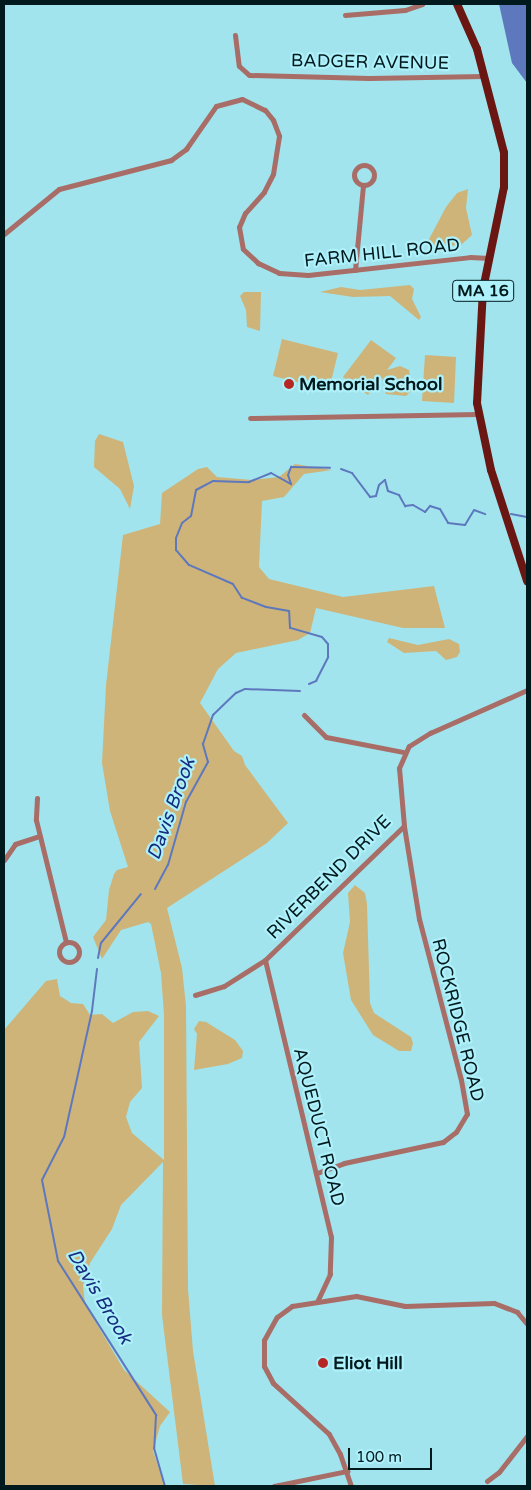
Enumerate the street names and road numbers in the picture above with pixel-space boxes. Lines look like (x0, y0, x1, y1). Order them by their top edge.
street label: BADGER AVENUE (291, 50, 449, 74)
street label: FARM HILL ROAD (303, 234, 461, 272)
road number: MA 16 (452, 278, 514, 304)
street label: RIVERBEND DRIVE (262, 810, 396, 944)
street label: ROCKRIDGE ROAD (427, 936, 489, 1104)
street label: AQUEDUCT ROAD (289, 1046, 349, 1208)

